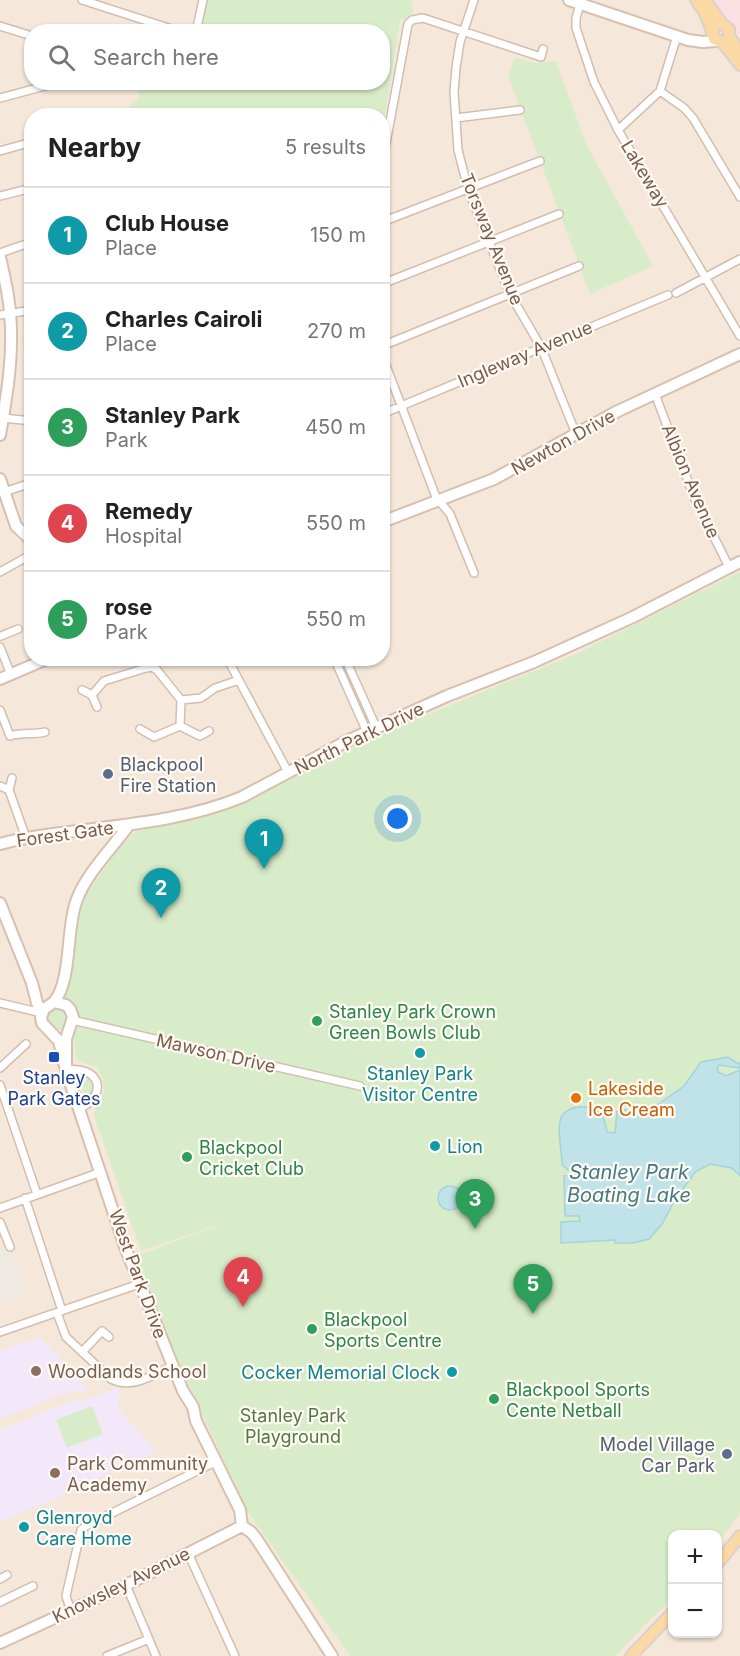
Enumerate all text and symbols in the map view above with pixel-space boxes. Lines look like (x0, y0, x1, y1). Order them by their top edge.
search box (24, 24, 390, 90)
icon: search (45, 41, 78, 74)
text: Search here (93, 44, 219, 70)
text: Nearby (48, 132, 141, 163)
text: 5 results (285, 135, 366, 159)
street label: Lakeway (617, 137, 673, 211)
street label: Torsway Avenue (456, 170, 528, 308)
text: Club House (105, 210, 229, 236)
text: 1 (63, 223, 72, 247)
text: 150 m (310, 223, 366, 247)
text: Place (105, 236, 157, 260)
text: Charles Cairoli (105, 306, 263, 332)
street label: Ingleway Avenue (455, 316, 595, 392)
text: 2 (61, 319, 74, 343)
text: 270 m (307, 319, 366, 343)
text: Place (105, 332, 157, 356)
text: Stanley Park (105, 402, 240, 428)
street label: Newton Drive (507, 405, 619, 479)
text: 3 (61, 415, 74, 439)
text: 450 m (305, 415, 366, 439)
street label: Albion Avenue (658, 421, 724, 541)
text: Park (105, 428, 148, 452)
text: Remedy (105, 498, 193, 524)
text: 4 (61, 511, 74, 535)
text: 550 m (306, 511, 366, 535)
text: Hospital (105, 524, 182, 548)
text: rose (105, 594, 152, 620)
text: 5 (61, 607, 74, 631)
text: 550 m (306, 607, 366, 631)
text: Park (105, 620, 148, 644)
street label: North Park Drive (291, 698, 427, 778)
place label: Blackpool Fire Station (120, 754, 216, 796)
marker: Blackpool Fire Station (101, 767, 115, 781)
your location (383, 804, 412, 833)
street label: Forest Gate (15, 817, 115, 851)
pin: 1 (244, 820, 284, 869)
pin: 2 (142, 868, 180, 918)
place label: Stanley Park Crown Green Bowls Club (329, 1001, 496, 1043)
marker: Stanley Park Crown Green Bowls Club (310, 1014, 324, 1028)
street label: Mawson Drive (154, 1029, 278, 1077)
marker: Stanley Park Visitor Centre (413, 1046, 427, 1060)
marker: Stanley Park Gates (47, 1050, 61, 1064)
place label: Stanley Park Visitor Centre (362, 1063, 478, 1105)
place label: Stanley Park Gates (8, 1067, 100, 1109)
place label: Lakeside Ice Cream (588, 1078, 675, 1120)
marker: Lakeside Ice Cream (569, 1091, 583, 1105)
place label: Lion (447, 1136, 483, 1157)
place label: Blackpool Cricket Club (199, 1137, 304, 1179)
marker: Lion (428, 1139, 442, 1153)
marker: Blackpool Cricket Club (180, 1150, 194, 1164)
water label: Stanley Park Boating Lake (567, 1160, 691, 1207)
pin: 3 (456, 1180, 494, 1229)
street label: West Park Drive (105, 1206, 171, 1342)
pin: 4 (224, 1258, 262, 1307)
pin: 5 (514, 1264, 552, 1314)
place label: Blackpool Sports Centre (324, 1309, 442, 1351)
marker: Blackpool Sports Centre (305, 1322, 319, 1336)
place label: Woodlands School (48, 1361, 207, 1382)
place label: Cocker Memorial Clock (241, 1362, 440, 1383)
marker: Woodlands School (29, 1364, 43, 1378)
marker: Cocker Memorial Clock (445, 1365, 459, 1379)
place label: Blackpool Sports Cente Netball (506, 1379, 650, 1421)
marker: Blackpool Sports Cente Netball (487, 1392, 501, 1406)
park label: Stanley Park Playground (240, 1405, 346, 1447)
place label: Model Village Car Park (600, 1434, 715, 1476)
marker: Model Village Car Park (720, 1447, 734, 1461)
place label: Park Community Academy (67, 1453, 208, 1495)
marker: Park Community Academy (48, 1466, 62, 1480)
place label: Glenroyd Care Home (36, 1507, 132, 1549)
marker: Glenroyd Care Home (17, 1520, 31, 1534)
map controls (668, 1530, 722, 1638)
button: + (668, 1530, 722, 1584)
street label: Knowsley Avenue (49, 1543, 193, 1627)
button: − (668, 1584, 722, 1638)

